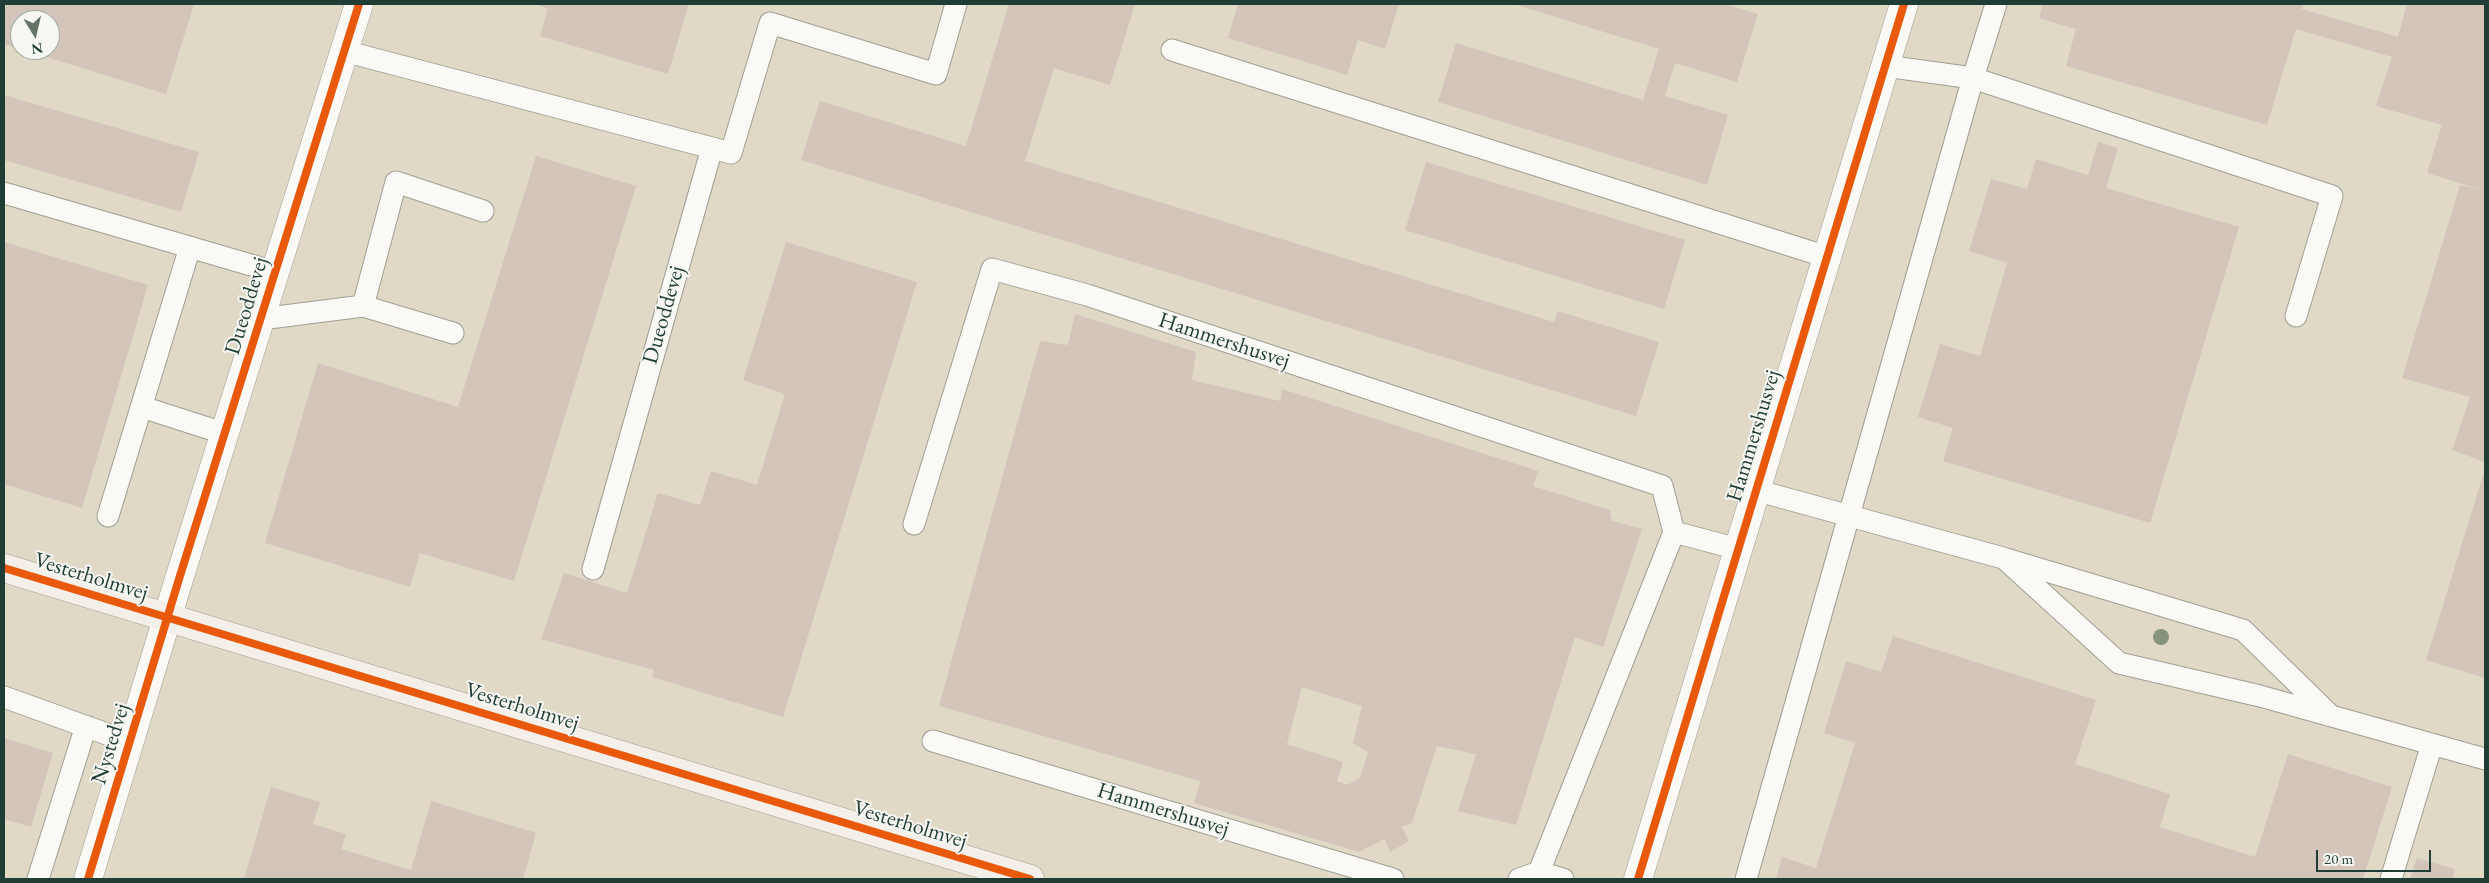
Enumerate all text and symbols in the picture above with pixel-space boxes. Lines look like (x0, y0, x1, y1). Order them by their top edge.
north arrow (10, 10, 60, 60)
text: N (30, 39, 44, 59)
street label: Dueoddevej (220, 254, 274, 358)
street label: Dueoddevej (637, 263, 691, 367)
street label: Hammershusvej (1155, 307, 1293, 375)
street label: Hammershusvej (1721, 367, 1787, 505)
street label: Vesterholmvej (31, 547, 151, 607)
street label: Vesterholmvej (462, 677, 582, 737)
street label: Nystedvej (86, 700, 136, 788)
street label: Hammershusvej (1094, 777, 1232, 843)
street label: Vesterholmvej (850, 795, 970, 855)
scale bar (2319, 840, 2434, 872)
text: 20 m (2324, 849, 2353, 868)

